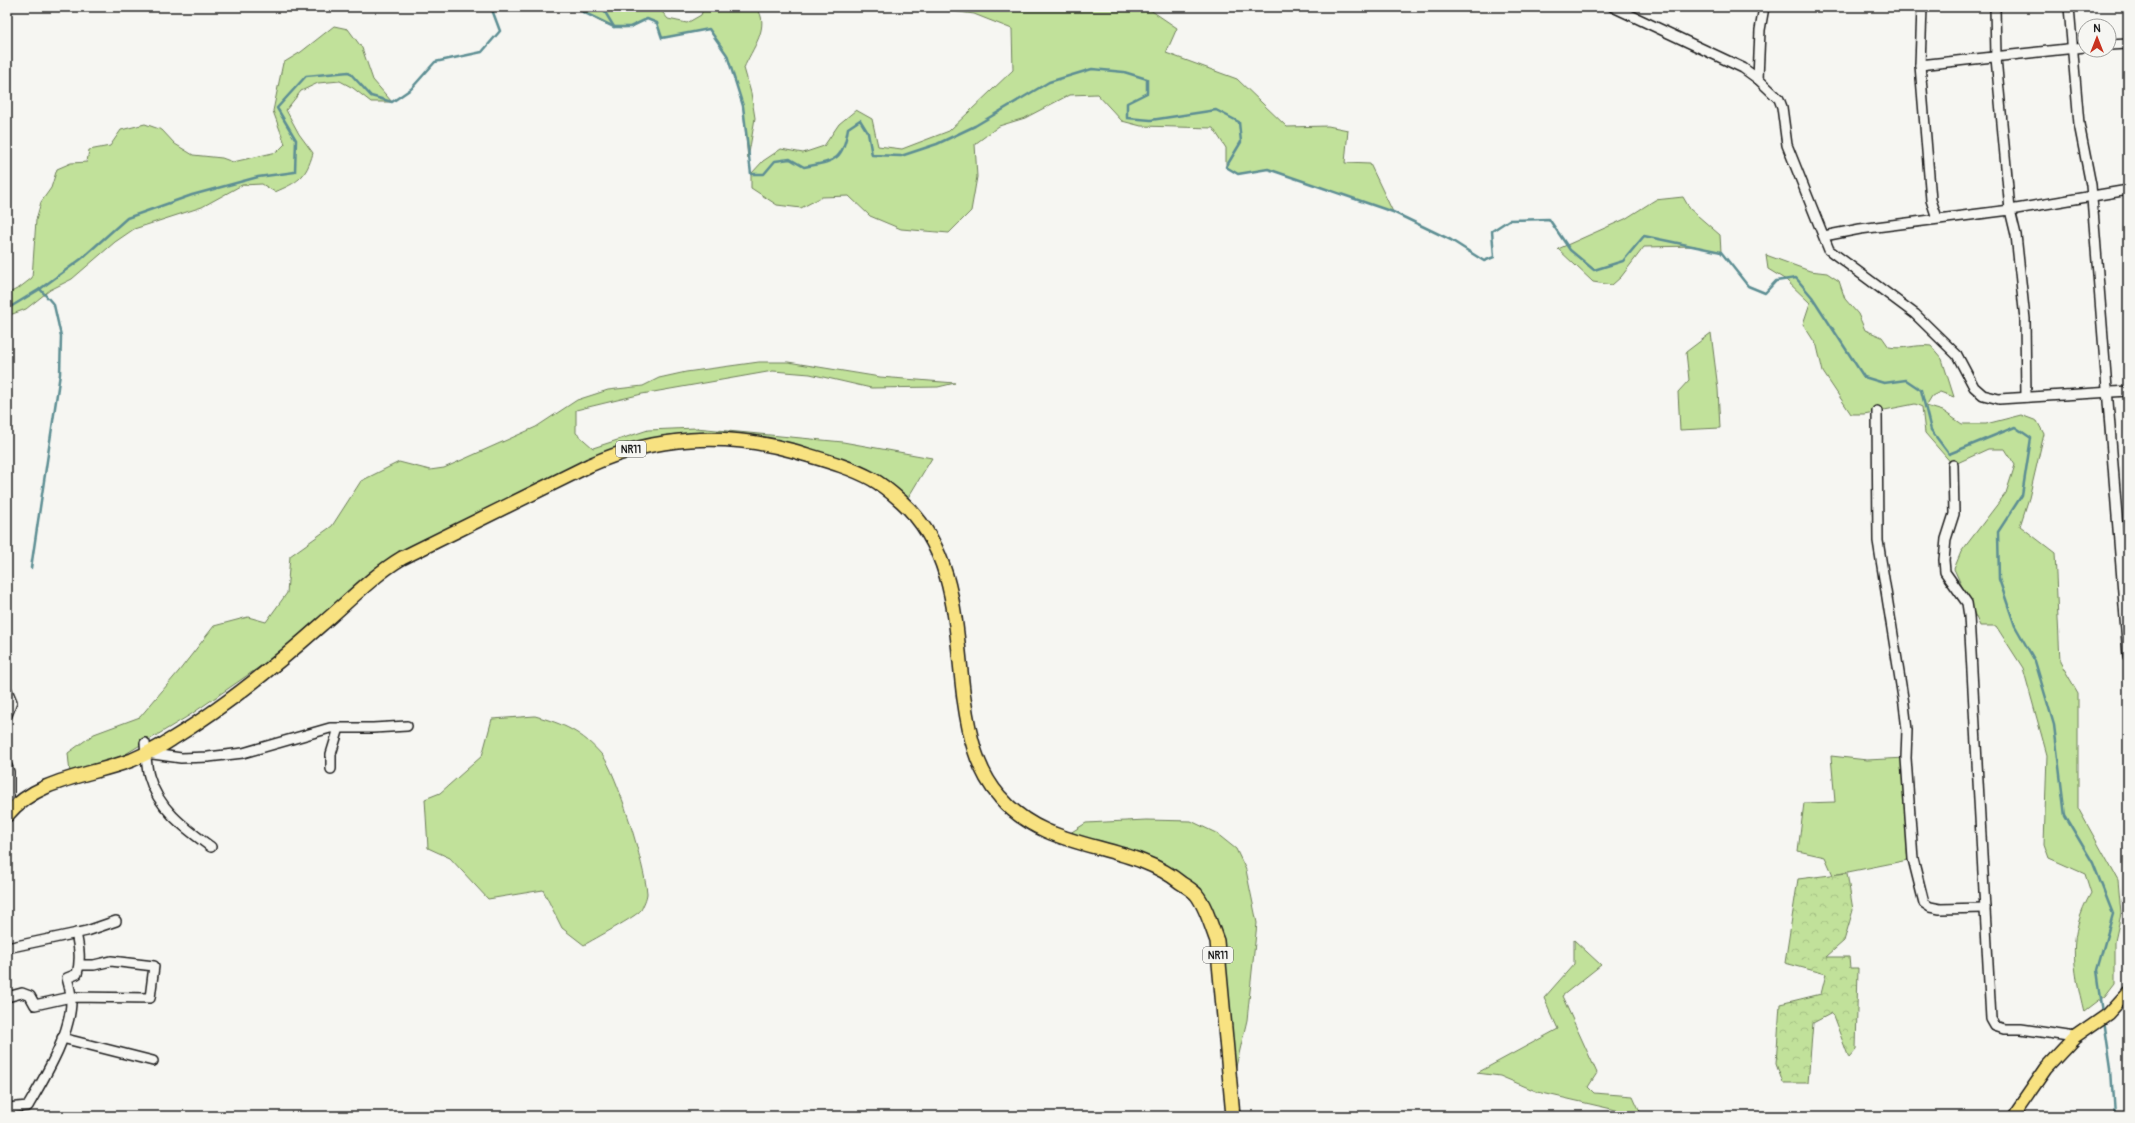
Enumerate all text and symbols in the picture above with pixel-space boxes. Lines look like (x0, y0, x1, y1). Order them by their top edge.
north arrow (2077, 18, 2117, 58)
text: N (2093, 22, 2101, 35)
road number: NR11 (616, 441, 646, 457)
road number: NR11 (1203, 947, 1233, 963)

